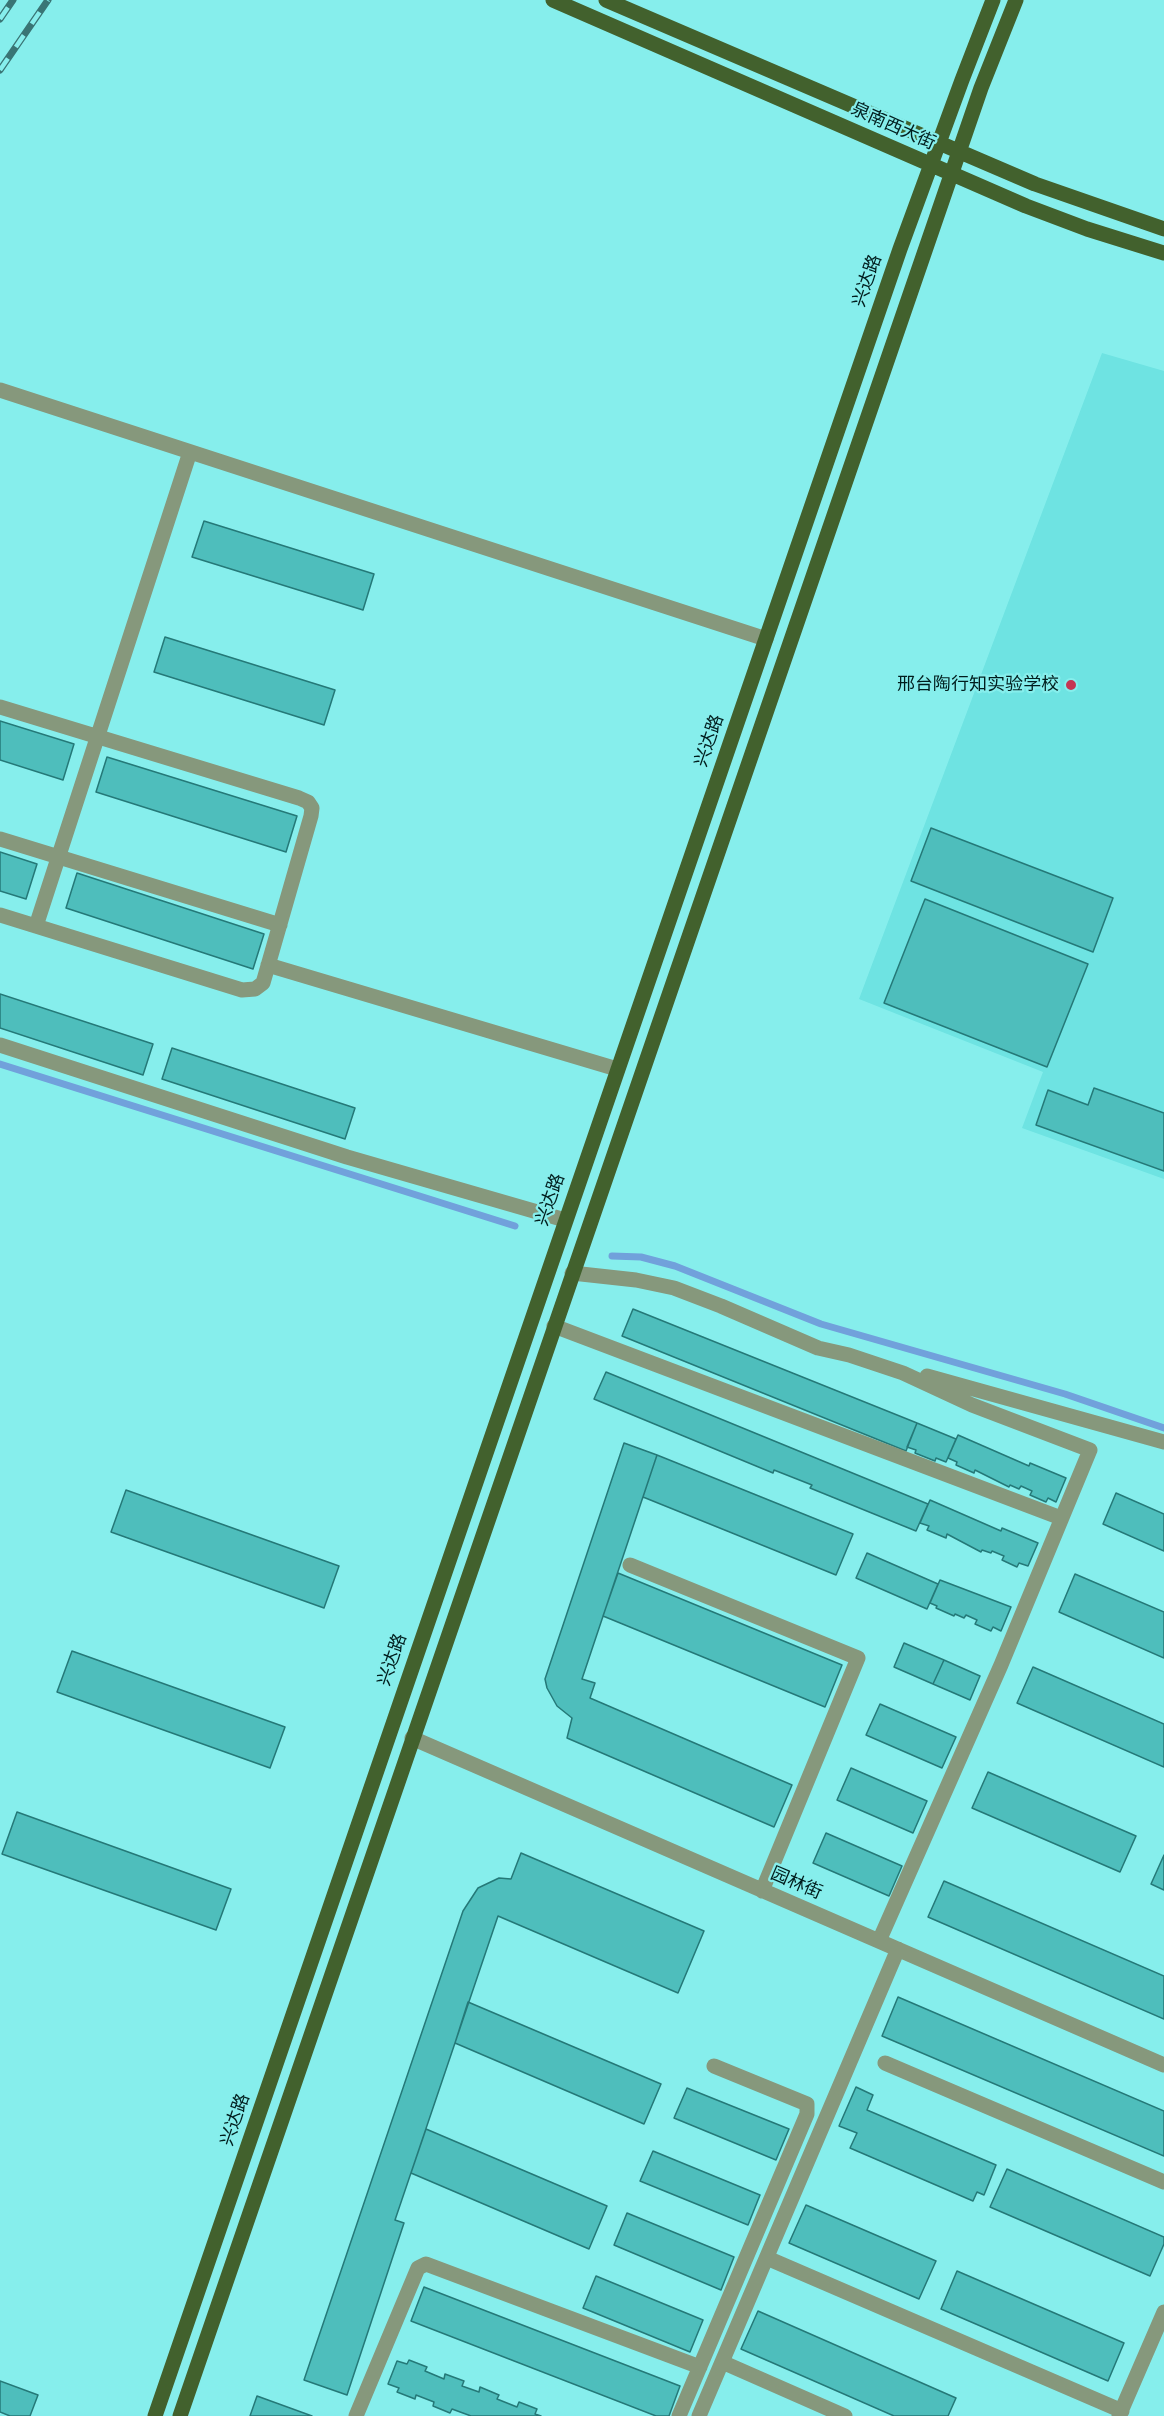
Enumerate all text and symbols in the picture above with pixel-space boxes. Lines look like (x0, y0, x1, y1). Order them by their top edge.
street label: 泉南西大街 (847, 99, 939, 155)
street label: 兴达路 (849, 252, 887, 310)
place label: 邢台陶行知实验学校 (897, 674, 1059, 696)
marker: 邢台陶行知实验学校 (1064, 678, 1078, 692)
street label: 兴达路 (691, 712, 729, 770)
street label: 兴达路 (532, 1171, 570, 1229)
street label: 兴达路 (374, 1631, 412, 1689)
street label: 园林街 (767, 1864, 825, 1904)
street label: 兴达路 (217, 2091, 255, 2149)

